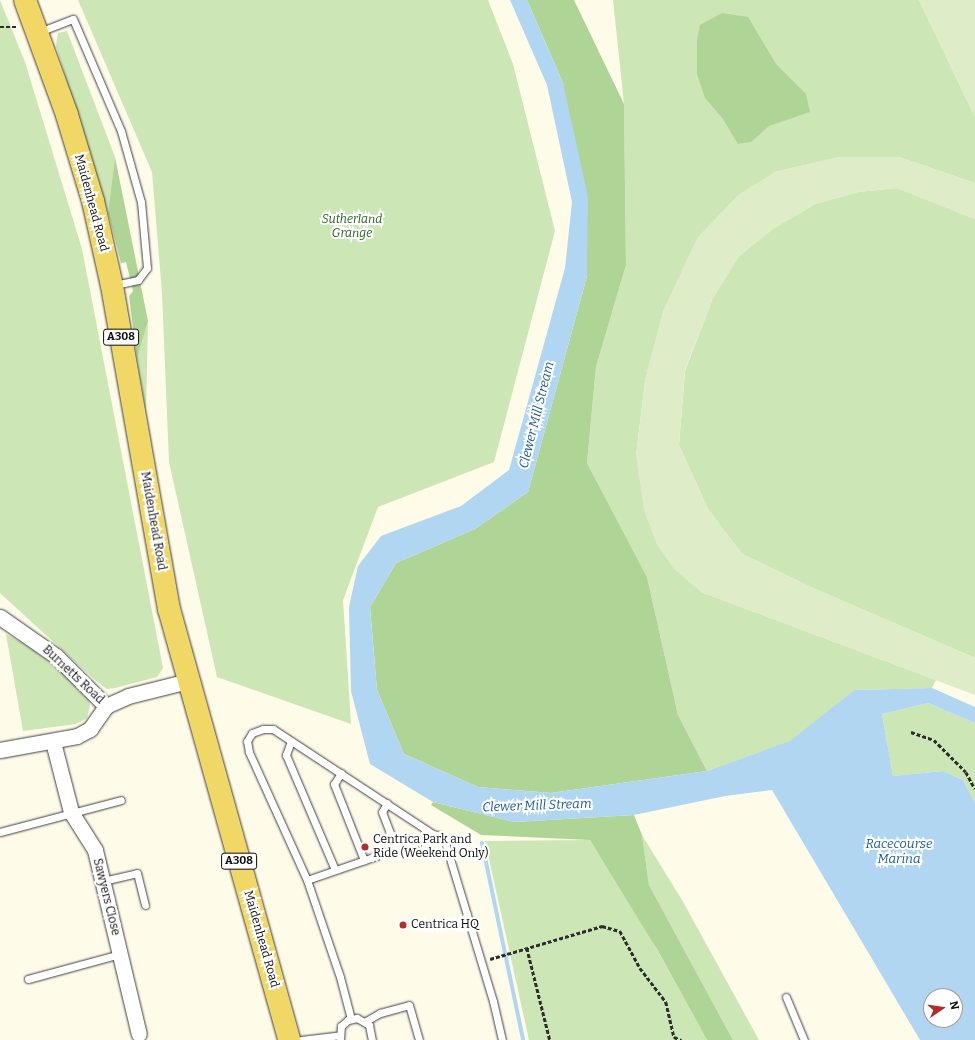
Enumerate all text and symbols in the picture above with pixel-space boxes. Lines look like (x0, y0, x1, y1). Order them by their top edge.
street label: Maidenhead Road (71, 153, 111, 253)
park label: Sutherland Grange (322, 213, 382, 241)
road number: A308 (103, 328, 139, 346)
water label: Clewer Mill Stream (516, 360, 558, 470)
street label: Maidenhead Road (137, 470, 169, 572)
street label: Burnetts Road (39, 643, 107, 707)
water label: Clewer Mill Stream (482, 796, 592, 816)
place label: Centrica Park and Ride (Weekend Only) (373, 833, 488, 861)
water label: Racecourse Marina (865, 837, 933, 868)
marker: Centrica Park and Ride (Weekend Only) (360, 842, 370, 852)
road number: A308 (221, 852, 257, 870)
street label: Sawyers Close (89, 857, 123, 937)
street label: Maidenhead Road (240, 889, 282, 989)
place label: Centrica HQ (411, 918, 479, 932)
marker: Centrica HQ (398, 920, 408, 930)
north arrow (923, 988, 963, 1028)
text: N (947, 1000, 961, 1011)

